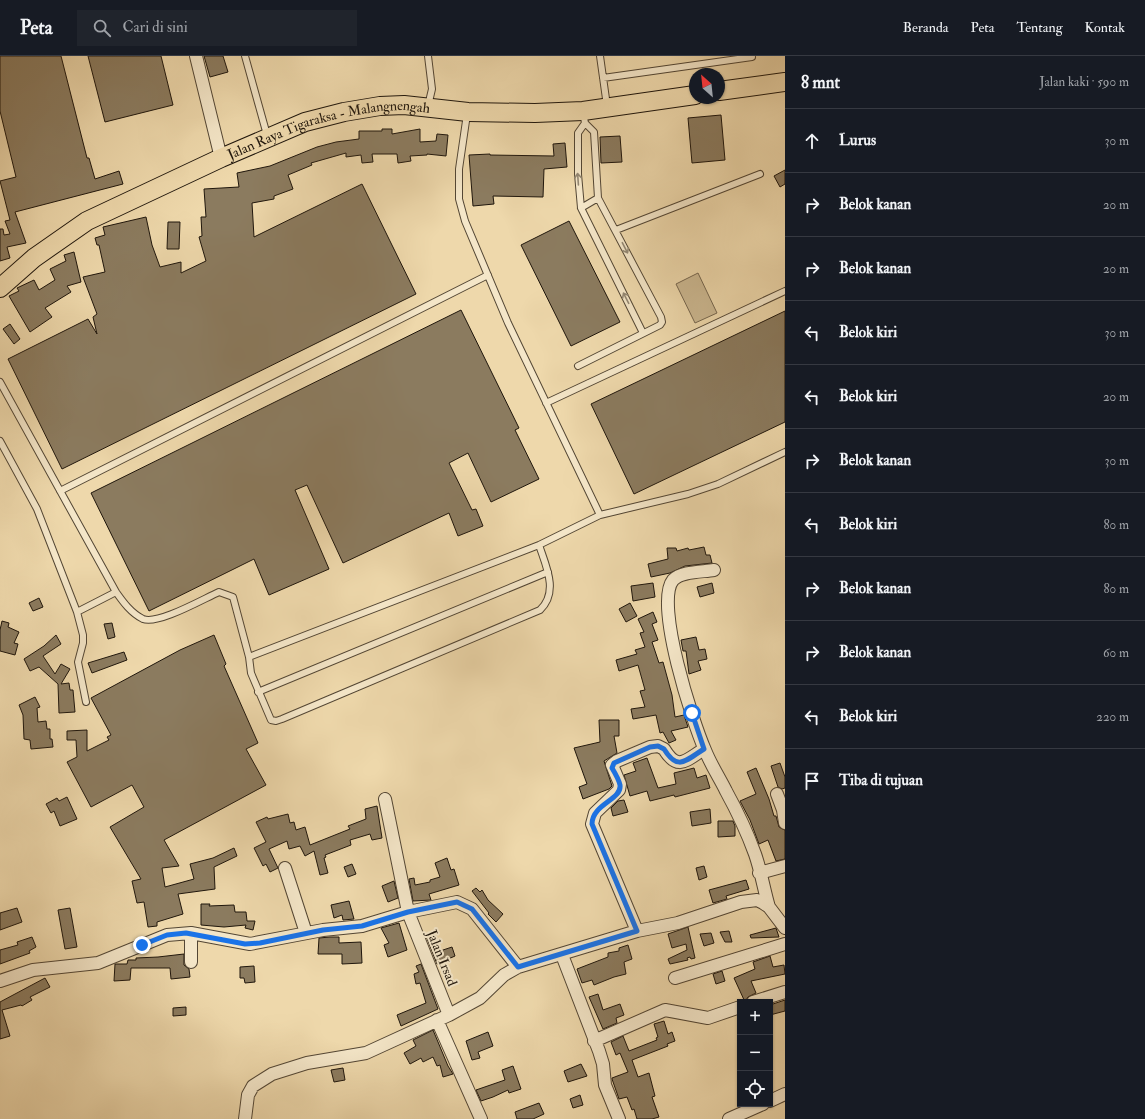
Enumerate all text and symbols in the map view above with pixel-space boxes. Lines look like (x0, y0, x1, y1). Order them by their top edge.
search box (77, 10, 357, 46)
text: Peta (20, 16, 53, 40)
icon: search (91, 17, 113, 39)
text: Cari di sini (123, 18, 188, 37)
text: Beranda (903, 19, 949, 36)
text: Peta (971, 19, 995, 36)
text: Tentang (1017, 19, 1063, 36)
text: Kontak (1085, 19, 1125, 36)
north arrow (689, 68, 725, 104)
text: 8 mnt (801, 72, 840, 93)
text: Jalan kaki · 590 m (1040, 74, 1129, 90)
street label: Jalan Raya Tigaraksa - Malangnengah (224, 96, 432, 163)
icon: ahead (801, 130, 823, 152)
text: Lurus (839, 131, 876, 150)
text: 30 m (1105, 133, 1129, 149)
one-way arrow (575, 173, 582, 186)
icon: right (801, 194, 823, 216)
text: Belok kanan (839, 195, 911, 214)
text: 20 m (1103, 197, 1129, 213)
one-way arrow (622, 242, 629, 254)
icon: right (801, 258, 823, 280)
text: Belok kanan (839, 259, 911, 278)
text: 20 m (1103, 261, 1129, 277)
one-way arrow (622, 292, 630, 304)
icon: left (801, 322, 823, 344)
text: Belok kiri (839, 323, 897, 342)
text: 30 m (1105, 325, 1129, 341)
icon: left (801, 386, 823, 408)
text: Belok kiri (839, 387, 897, 406)
text: 20 m (1103, 389, 1129, 405)
icon: right (801, 450, 823, 472)
text: Belok kanan (839, 451, 911, 470)
text: 30 m (1105, 453, 1129, 469)
icon: left (801, 514, 823, 536)
text: Belok kiri (839, 515, 897, 534)
text: 80 m (1103, 517, 1129, 533)
icon: right (801, 578, 823, 600)
text: Belok kanan (839, 579, 911, 598)
text: 80 m (1103, 581, 1129, 597)
icon: right (801, 642, 823, 664)
text: Belok kanan (839, 643, 911, 662)
text: 60 m (1103, 645, 1129, 661)
route start (683, 704, 701, 722)
icon: left (801, 706, 823, 728)
text: Belok kiri (839, 707, 897, 726)
text: 220 m (1096, 709, 1129, 725)
icon: arrive (801, 770, 823, 792)
text: Tiba di tujuan (839, 771, 923, 790)
street label: Jalan Irsad (423, 927, 461, 989)
route end (133, 936, 151, 954)
map controls (737, 999, 773, 1107)
button: + (737, 999, 773, 1035)
button: − (737, 1035, 773, 1071)
button: locate (737, 1071, 773, 1107)

